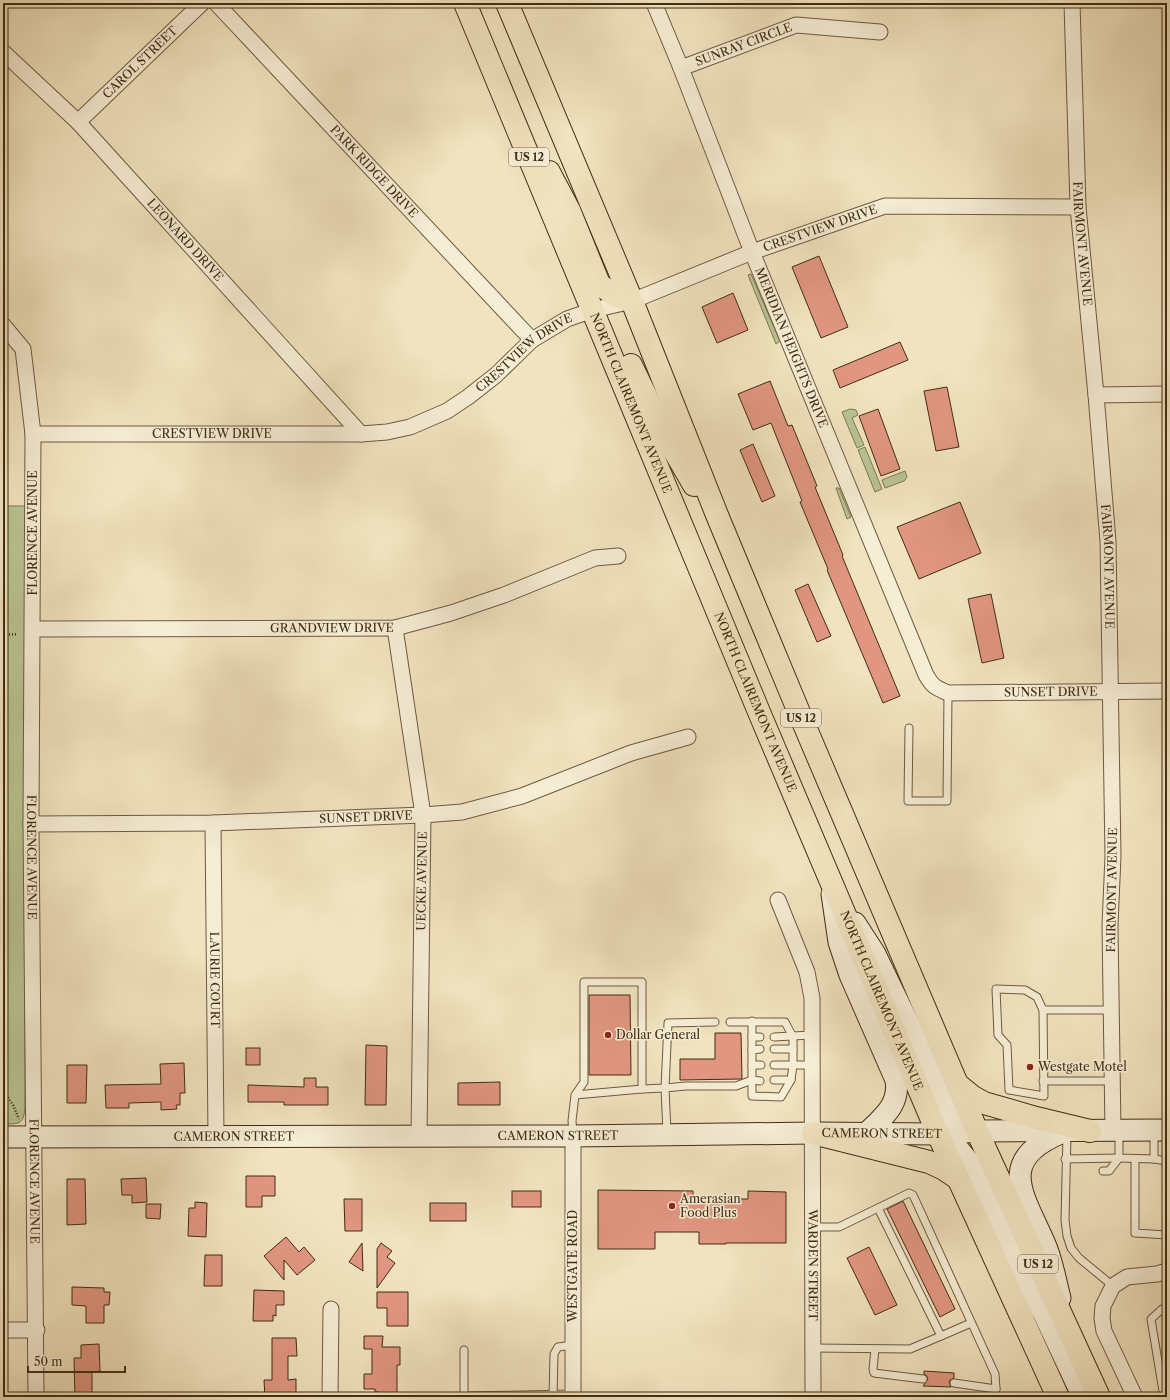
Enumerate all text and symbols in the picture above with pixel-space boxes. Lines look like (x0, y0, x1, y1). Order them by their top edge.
street label: SUNRAY CIRCLE (693, 19, 794, 69)
street label: CAROL STREET (99, 23, 180, 101)
street label: PARK RIDGE DRIVE (327, 122, 421, 221)
road number: US 12 (509, 148, 549, 166)
street label: FAIRMONT AVENUE (1070, 181, 1095, 307)
street label: LEONARD DRIVE (144, 195, 227, 284)
street label: CRESTVIEW DRIVE (761, 201, 879, 255)
street label: MERIDIAN HEIGHTS DRIVE (752, 265, 831, 430)
street label: CRESTVIEW DRIVE (472, 310, 574, 395)
street label: NORTH CLAIREMONT AVENUE (587, 310, 675, 495)
street label: CRESTVIEW DRIVE (152, 426, 272, 441)
street label: FLORENCE AVENUE (25, 471, 40, 595)
street label: FAIRMONT AVENUE (1098, 504, 1117, 629)
street label: NORTH CLAIREMONT AVENUE (711, 610, 800, 794)
street label: GRANDVIEW DRIVE (270, 620, 394, 635)
street label: SUNSET DRIVE (1004, 684, 1098, 699)
road number: US 12 (781, 709, 821, 727)
street label: FLORENCE AVENUE (24, 795, 40, 920)
street label: SUNSET DRIVE (319, 807, 413, 826)
street label: FAIRMONT AVENUE (1103, 827, 1120, 952)
street label: UECKE AVENUE (413, 831, 430, 931)
street label: NORTH CLAIREMONT AVENUE (837, 908, 927, 1093)
street label: LAURIE COURT (207, 932, 223, 1028)
place label: Dollar General (616, 1027, 701, 1042)
marker: Dollar General (603, 1030, 613, 1040)
place label: Westgate Motel (1037, 1059, 1127, 1074)
marker: Westgate Motel (1025, 1062, 1035, 1072)
street label: FLORENCE AVENUE (27, 1119, 43, 1244)
street label: CAMERON STREET (822, 1125, 942, 1141)
street label: CAMERON STREET (498, 1127, 618, 1143)
street label: CAMERON STREET (174, 1128, 294, 1144)
place label: Amerasian Food Plus (679, 1191, 741, 1220)
marker: Amerasian Food Plus (667, 1201, 677, 1211)
street label: WARDEN STREET (806, 1208, 821, 1321)
street label: WESTGATE ROAD (565, 1210, 580, 1323)
road number: US 12 (1018, 1255, 1058, 1273)
scale bar (28, 1348, 125, 1374)
text: 50 m (34, 1354, 63, 1369)

